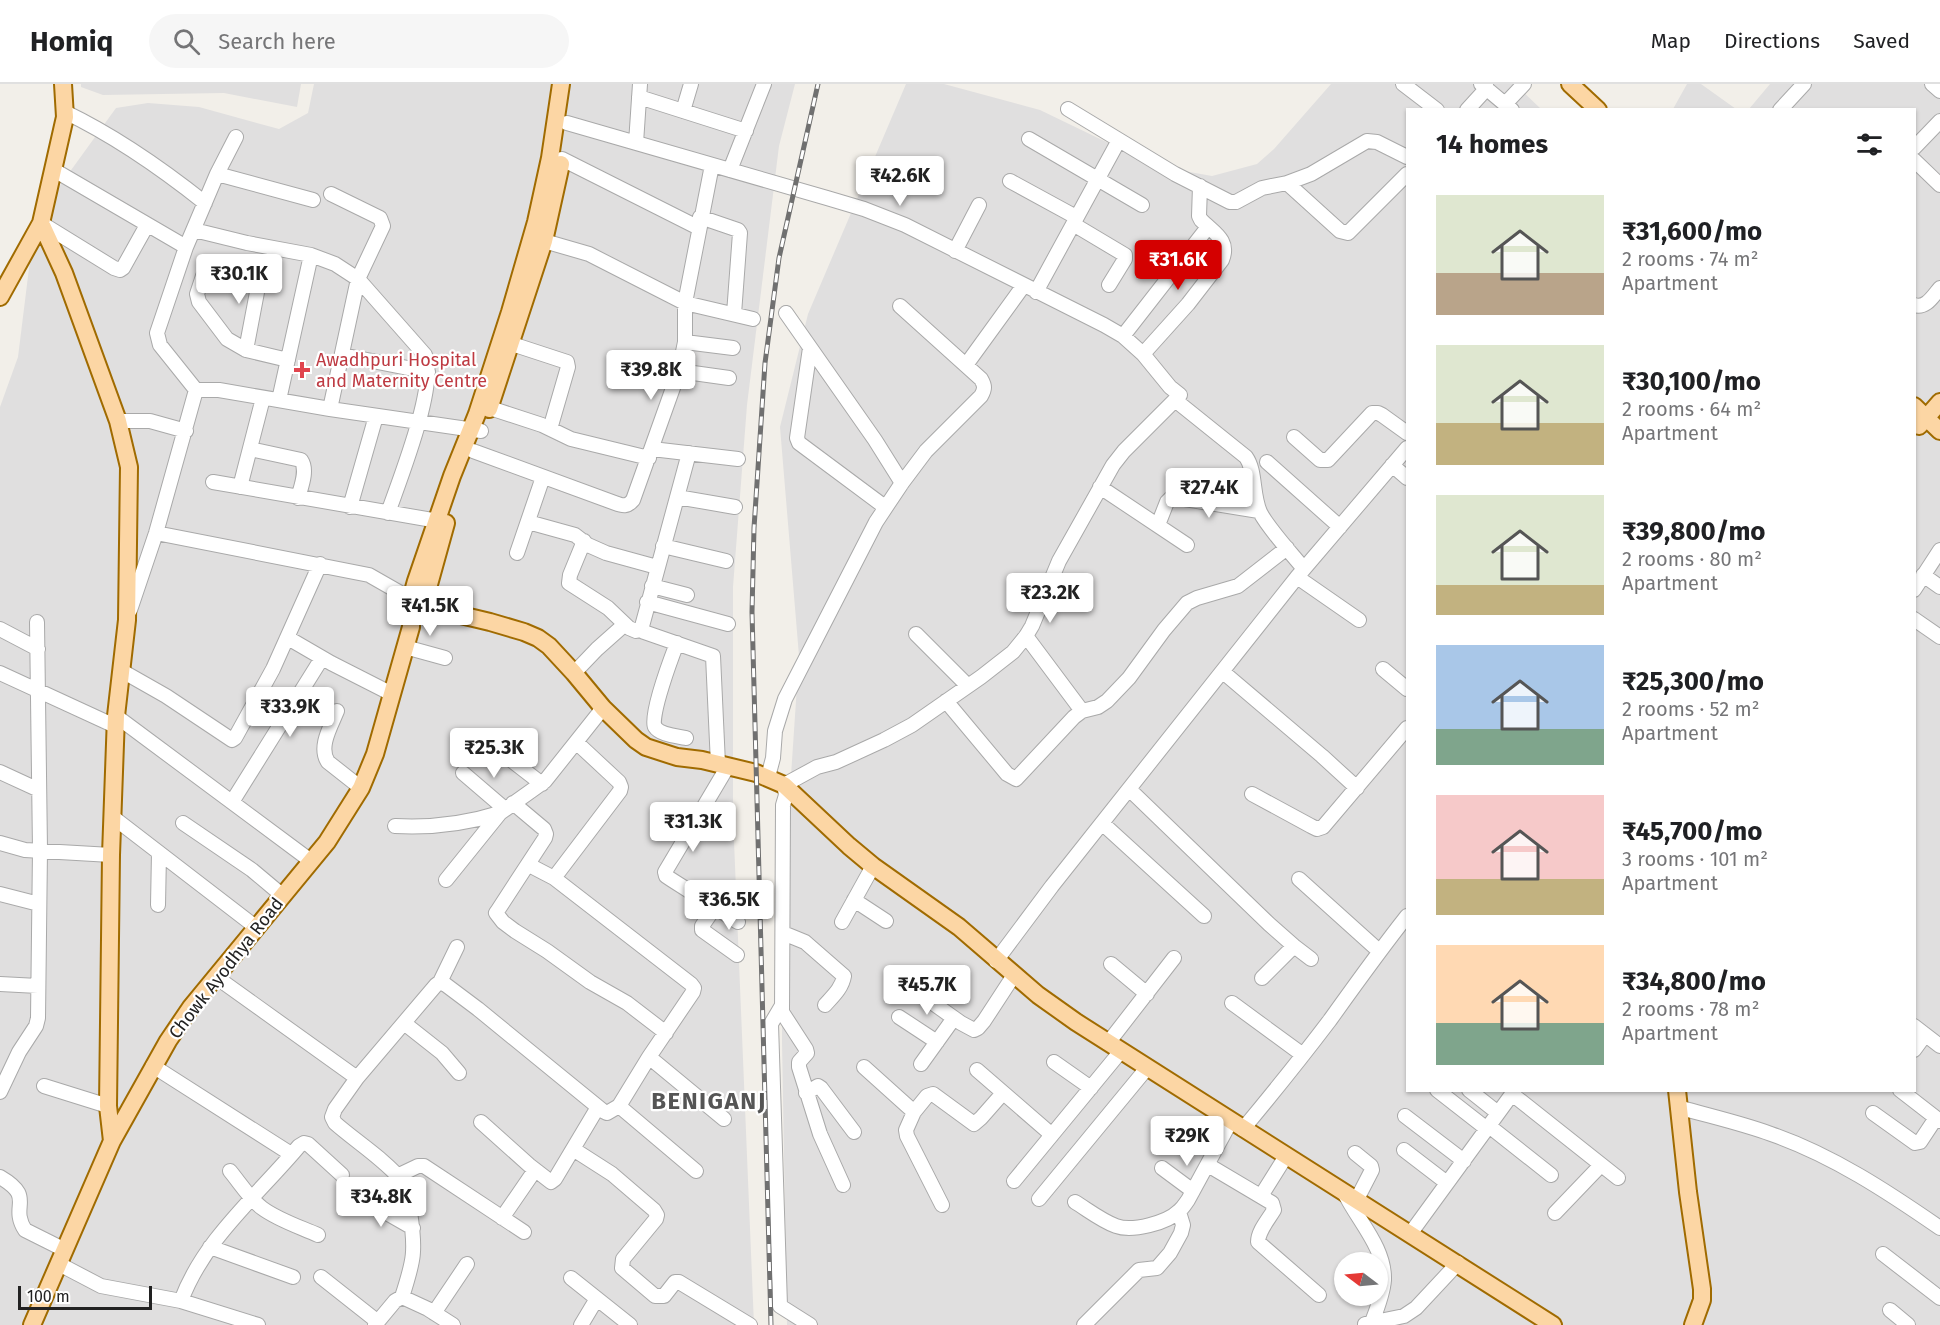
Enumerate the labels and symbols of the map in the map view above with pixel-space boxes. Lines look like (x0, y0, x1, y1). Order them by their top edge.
pin: ₹42.6K (851, 156, 949, 207)
pin: ₹31.6K (1129, 240, 1227, 291)
pin: ₹30.1K (190, 254, 288, 305)
place label: Awadhpuri Hospital and Maternity Centre (316, 349, 487, 392)
pin: ₹39.8K (602, 350, 700, 401)
marker: Awadhpuri Hospital and Maternity Centre (293, 361, 311, 379)
pin: ₹27.4K (1160, 468, 1258, 519)
pin: ₹23.2K (1001, 573, 1099, 624)
pin: ₹41.5K (381, 586, 479, 637)
pin: ₹33.9K (241, 687, 339, 738)
pin: ₹25.3K (445, 728, 543, 779)
pin: ₹31.3K (644, 802, 742, 853)
pin: ₹36.5K (680, 880, 778, 931)
street label: Chowk Ayodhya Road (164, 893, 288, 1043)
pin: ₹45.7K (878, 965, 976, 1016)
district label: BENIGANJ (651, 1087, 767, 1115)
pin: ₹29K (1151, 1116, 1223, 1167)
pin: ₹34.8K (332, 1177, 430, 1228)
north arrow (1334, 1252, 1388, 1306)
scale bar (18, 1283, 152, 1310)

